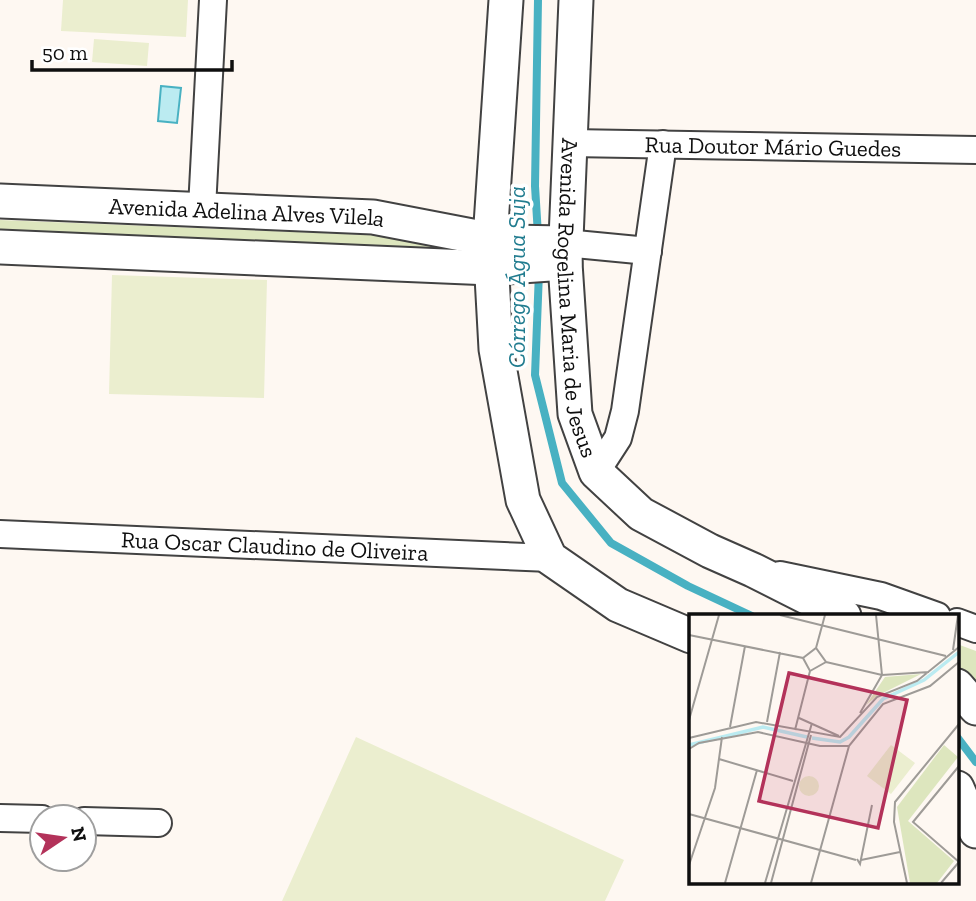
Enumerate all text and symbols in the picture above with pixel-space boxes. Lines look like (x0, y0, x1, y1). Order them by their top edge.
scale bar (32, 28, 231, 72)
text: 50 m (42, 40, 88, 65)
street label: Rua Doutor Mário Guedes (644, 130, 902, 163)
street label: Avenida Rogelina Maria de Jesus (551, 138, 604, 461)
water label: Córrego Água Suja (502, 186, 531, 368)
street label: Avenida Adelina Alves Vilela (108, 192, 387, 233)
street label: Rua Oscar Claudino de Oliveira (120, 525, 429, 567)
inset map (689, 614, 958, 884)
north arrow (28, 803, 98, 873)
text: N (66, 825, 92, 844)

